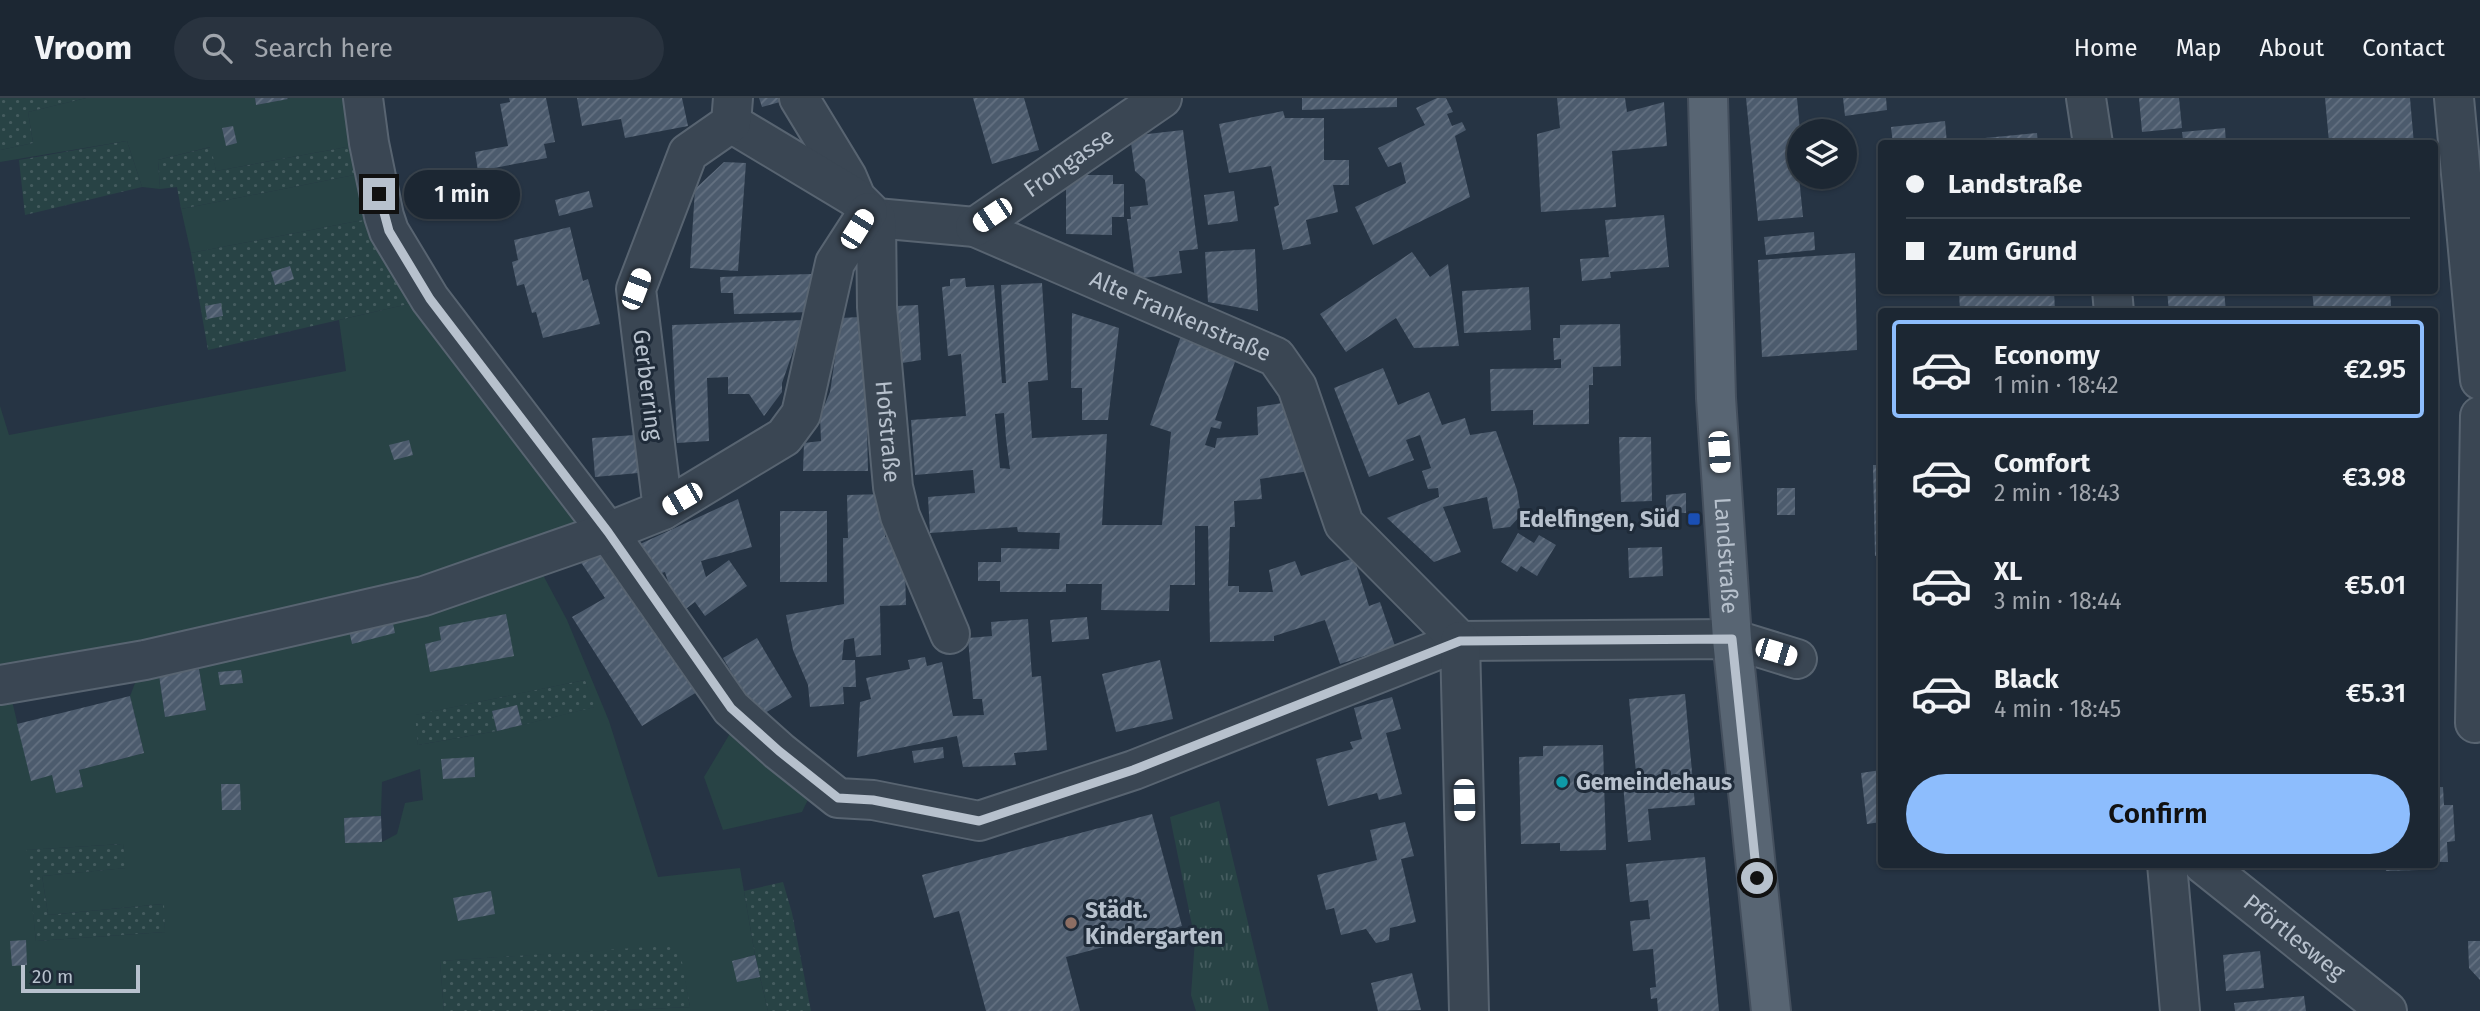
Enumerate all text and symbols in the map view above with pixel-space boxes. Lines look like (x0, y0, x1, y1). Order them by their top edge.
search box (174, 17, 664, 80)
text: Vroom (35, 28, 132, 68)
icon: search (198, 29, 236, 67)
text: Search here (254, 33, 393, 64)
text: Home (2074, 34, 2138, 62)
text: Map (2176, 34, 2222, 62)
text: About (2260, 34, 2324, 62)
text: Contact (2362, 34, 2445, 62)
map controls (1787, 119, 1857, 189)
button: layers (1787, 119, 1857, 189)
street label: Frongasse (1018, 121, 1119, 203)
text: Landstraße (1948, 169, 2082, 200)
callout: 1 min (404, 170, 519, 218)
route end (363, 178, 395, 210)
text: 1 min (434, 180, 490, 208)
car (969, 195, 1016, 235)
car (837, 206, 878, 252)
text: Zum Grund (1948, 236, 2077, 267)
street label: Alte Frankenstraße (1086, 264, 1276, 367)
car (619, 266, 654, 312)
street label: Gerberring (627, 328, 669, 442)
icon: car (1910, 338, 1973, 401)
text: Economy (1994, 340, 2100, 371)
text: €2.95 (2344, 354, 2406, 385)
text: 1 min · 18:42 (1994, 371, 2119, 399)
street label: Hofstraße (870, 379, 907, 484)
car (1708, 430, 1731, 474)
icon: car (1910, 446, 1973, 509)
text: Comfort (1994, 448, 2090, 479)
text: €3.98 (2342, 462, 2406, 493)
car (659, 479, 706, 519)
text: 2 min · 18:43 (1994, 479, 2120, 507)
street label: Landstraße (1709, 496, 1744, 615)
place label: Edelfingen, Süd (1519, 505, 1680, 533)
marker: Edelfingen, Süd (1686, 511, 1702, 527)
icon: car (1910, 554, 1973, 617)
text: XL (1994, 556, 2022, 587)
text: €5.01 (2345, 570, 2406, 601)
text: 3 min · 18:44 (1994, 587, 2121, 615)
car (1753, 636, 1800, 668)
icon: car (1910, 662, 1973, 725)
text: Black (1994, 664, 2059, 695)
text: €5.31 (2346, 678, 2406, 709)
text: 4 min · 18:45 (1994, 695, 2121, 723)
place label: Gemeindehaus (1576, 768, 1732, 796)
marker: Gemeindehaus (1554, 774, 1570, 790)
button: Confirm (1906, 774, 2410, 854)
car (1453, 779, 1476, 821)
route start (1741, 862, 1773, 894)
street label: Pförtlesweg (2238, 888, 2351, 986)
place label: Städt. Kindergarten (1085, 896, 1223, 950)
marker: Städt. Kindergarten (1063, 915, 1079, 931)
scale bar (21, 962, 140, 994)
text: 20 m (32, 965, 73, 988)

